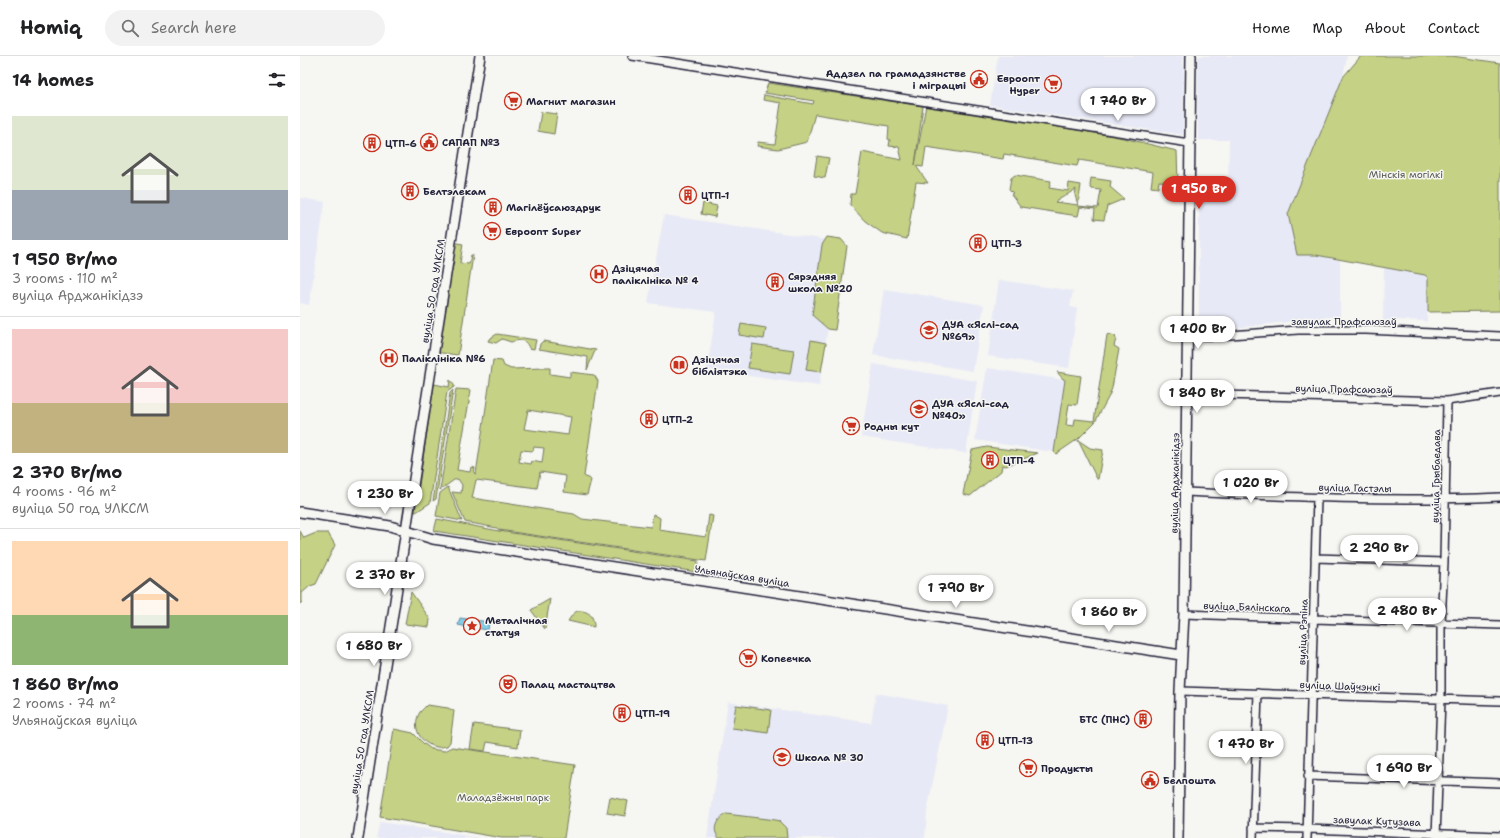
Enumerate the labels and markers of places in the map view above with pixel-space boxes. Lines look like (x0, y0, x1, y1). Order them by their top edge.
place label: Аддзел па грамадзянстве і міграцыі (826, 67, 966, 92)
public building icon: Аддзел па грамадзянстве і міграцыі (969, 69, 989, 89)
place label: Евроопт Hyper (997, 72, 1041, 97)
supermarket icon: Евроопт Hyper (1043, 74, 1063, 94)
pin: 1 740 Br (1077, 88, 1159, 122)
supermarket icon: Магнит магазин (503, 91, 523, 111)
place label: Магнит магазин (526, 95, 616, 108)
public building icon: САПАП №3 (419, 132, 439, 152)
building icon: ЦТП-6 (362, 133, 382, 153)
place label: САПАП №3 (442, 136, 500, 149)
place label: ЦТП-6 (385, 137, 417, 150)
pin: 1 950 Br (1158, 176, 1240, 210)
building icon: Белтэлекам (400, 181, 420, 201)
place label: Белтэлекам (423, 185, 487, 198)
building icon: ЦТП-1 (678, 185, 698, 205)
place label: ЦТП-1 (701, 189, 730, 202)
building icon: Магілёўсаюздрук (483, 197, 503, 217)
place label: Магілёўсаюздрук (506, 201, 601, 214)
supermarket icon: Евроопт Super (482, 221, 502, 241)
place label: Евроопт Super (505, 225, 582, 238)
building icon: ЦТП-3 (968, 233, 988, 253)
place label: ЦТП-3 (991, 237, 1022, 250)
place label: Дзіцячая паліклініка № 4 (612, 262, 698, 287)
hospital icon: Дзіцячая паліклініка № 4 (589, 264, 609, 284)
place label: Сярэдняя школа №20 (788, 270, 853, 295)
building icon: Сярэдняя школа №20 (765, 272, 785, 292)
pin: 1 400 Br (1157, 316, 1239, 350)
place label: ДУА «Яслі-сад №69» (942, 318, 1019, 343)
school or university icon: ДУА «Яслі-сад №69» (919, 320, 939, 340)
hospital icon: Паліклініка №6 (379, 348, 399, 368)
place label: Паліклініка №6 (402, 352, 486, 365)
place label: Дзіцячая бібліятэка (692, 353, 747, 378)
library icon: Дзіцячая бібліятэка (669, 355, 689, 375)
pin: 1 840 Br (1156, 380, 1238, 414)
place label: ДУА «Яслі-сад №40» (932, 397, 1009, 422)
school or university icon: ДУА «Яслі-сад №40» (909, 399, 929, 419)
building icon: ЦТП-2 (639, 409, 659, 429)
place label: ЦТП-2 (662, 413, 693, 426)
supermarket icon: Родны кут (841, 416, 861, 436)
place label: Родны кут (864, 420, 919, 433)
building icon: ЦТП-4 (980, 450, 1000, 470)
place label: ЦТП-4 (1003, 454, 1035, 467)
pin: 1 020 Br (1210, 470, 1292, 504)
pin: 1 230 Br (344, 481, 426, 515)
pin: 2 290 Br (1338, 535, 1420, 569)
pin: 2 370 Br (344, 562, 426, 596)
pin: 1 790 Br (915, 575, 997, 609)
pin: 2 480 Br (1366, 598, 1448, 632)
pin: 1 860 Br (1068, 599, 1150, 633)
place label: Металічная статуя (485, 614, 548, 639)
place icon: Металічная статуя (462, 616, 482, 636)
pin: 1 680 Br (333, 633, 415, 667)
supermarket icon: Копеечка (738, 648, 758, 668)
place label: Копеечка (761, 652, 811, 665)
theatre icon: Палац мастацтва (498, 674, 518, 694)
place label: Палац мастацтва (521, 678, 616, 691)
building icon: ЦТП-19 (612, 703, 632, 723)
place label: ЦТП-19 (635, 707, 670, 720)
building icon: БТС (ПНС) (1133, 709, 1153, 729)
place label: БТС (ПНС) (1079, 713, 1130, 726)
building icon: ЦТП-13 (975, 730, 995, 750)
pin: 1 470 Br (1205, 731, 1287, 765)
place label: ЦТП-13 (998, 734, 1033, 747)
school or university icon: Школа № 30 (772, 747, 792, 767)
place label: Школа № 30 (795, 751, 864, 764)
pin: 1 690 Br (1363, 755, 1445, 789)
supermarket icon: Продукты (1018, 758, 1038, 778)
place label: Продукты (1041, 762, 1093, 775)
public building icon: Белпошта (1140, 770, 1160, 790)
place label: Белпошта (1163, 774, 1216, 787)

